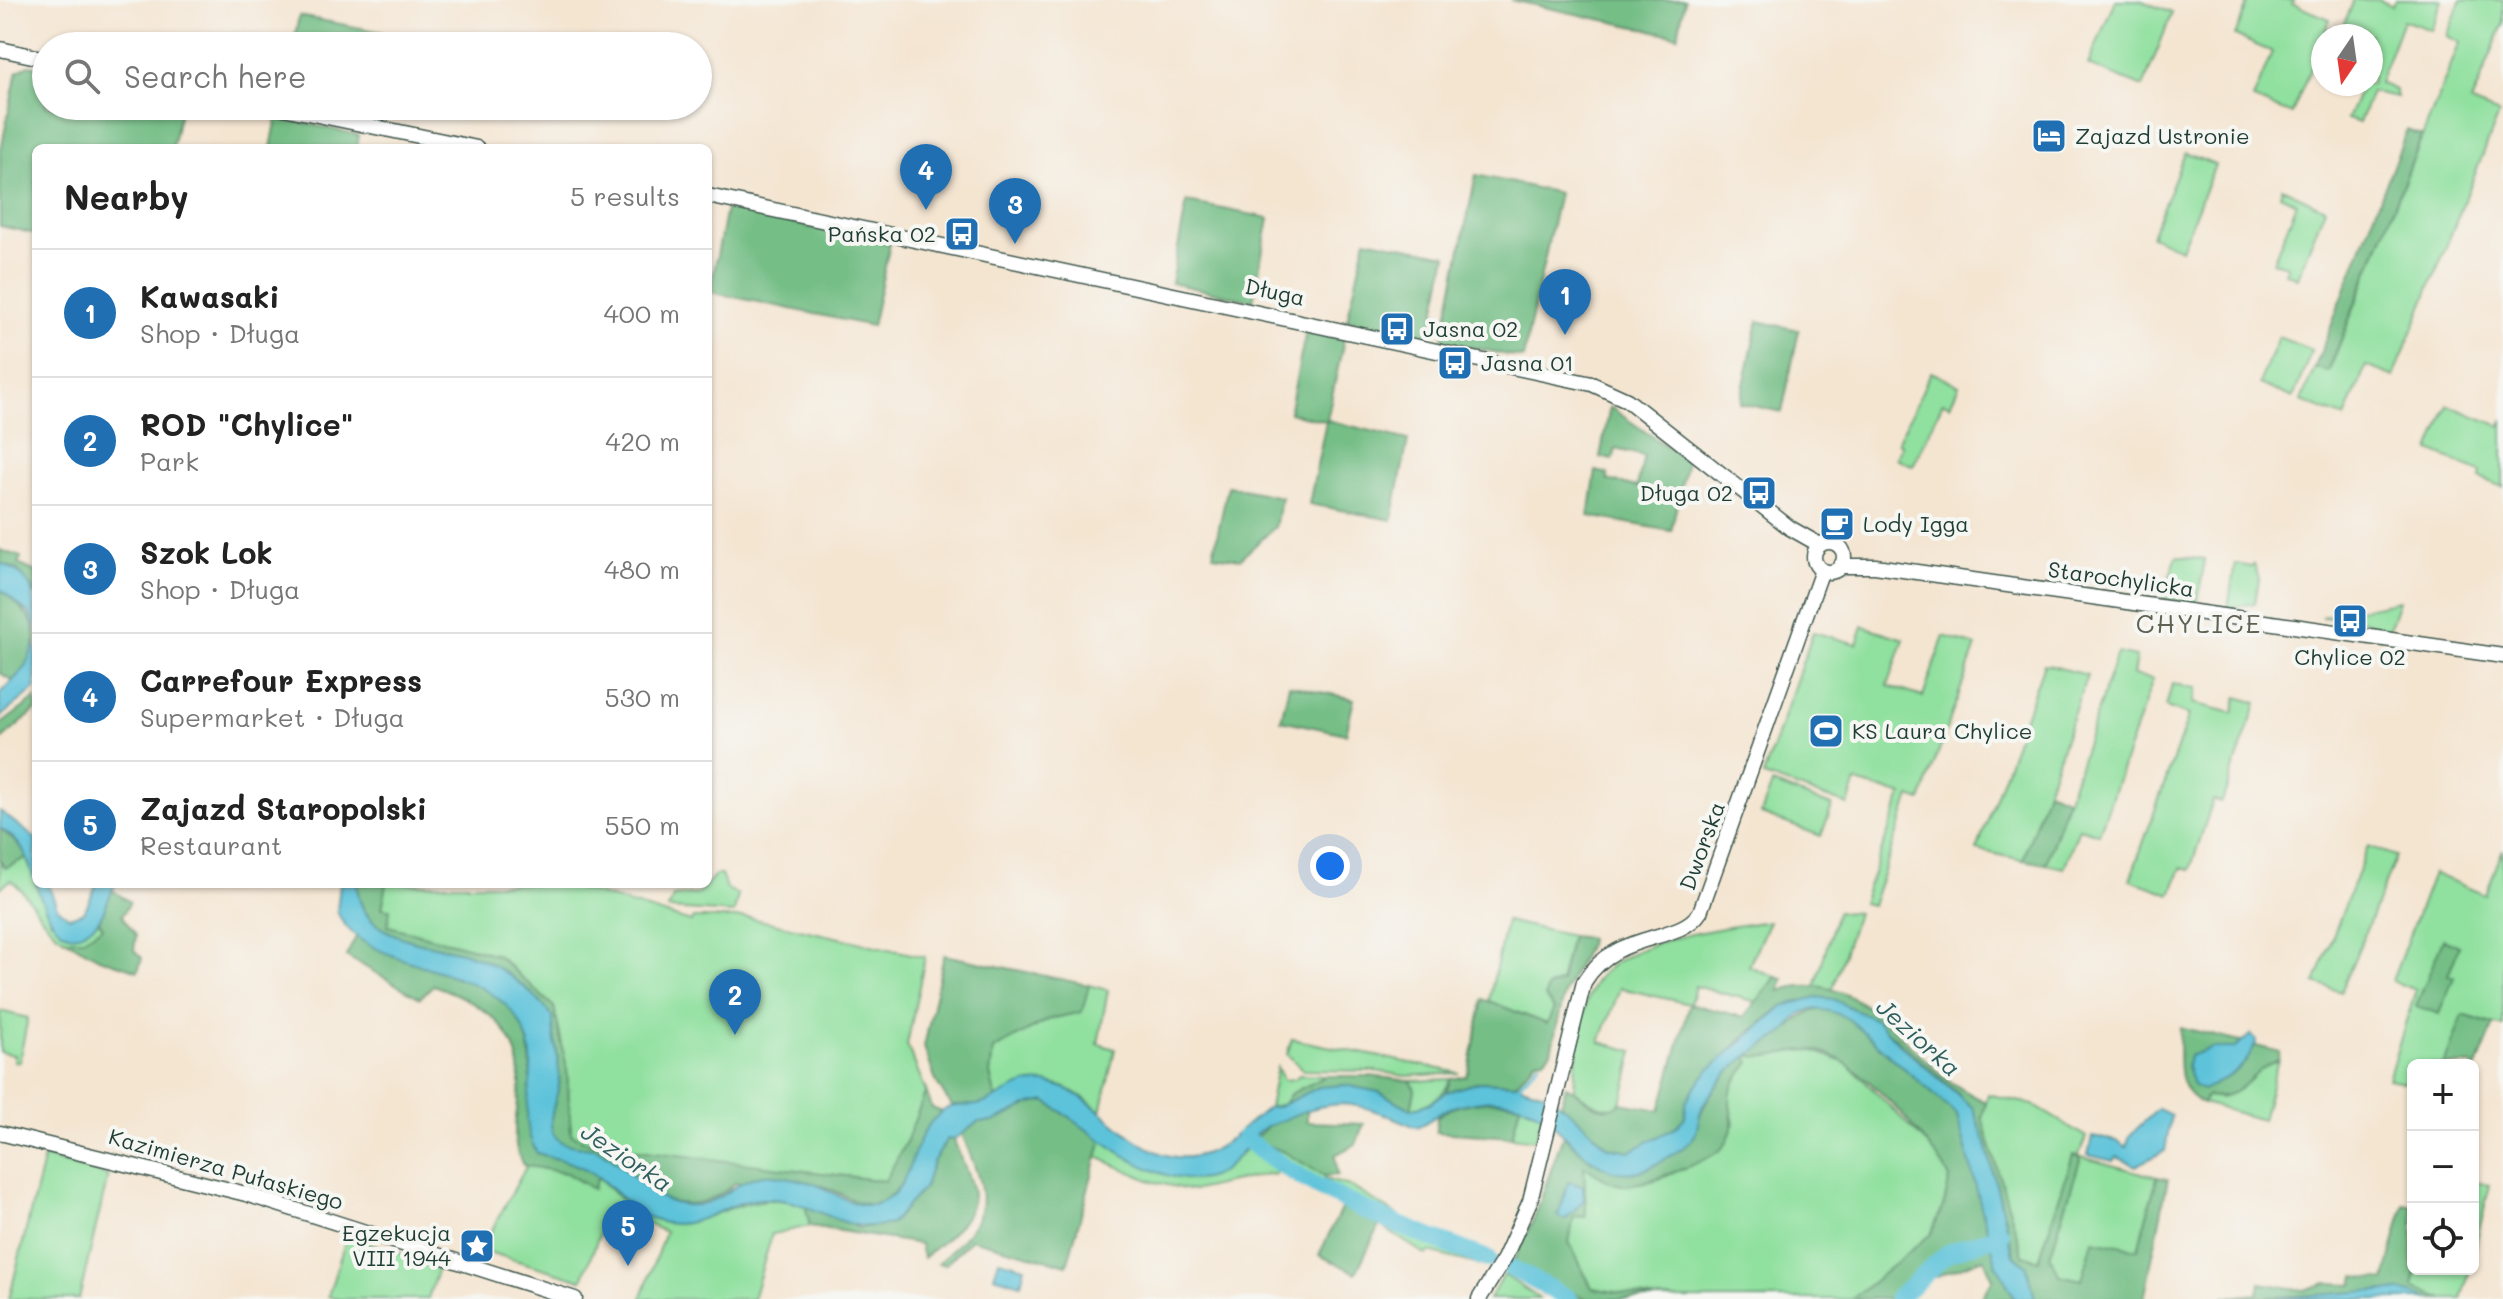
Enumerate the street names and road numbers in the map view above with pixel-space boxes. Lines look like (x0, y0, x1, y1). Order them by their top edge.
street label: Długa (1243, 271, 1308, 312)
street label: Starochylicka (2046, 554, 2196, 603)
street label: Dworska (1672, 797, 1731, 894)
street label: Kazimierza Pułaskiego (106, 1121, 347, 1216)

